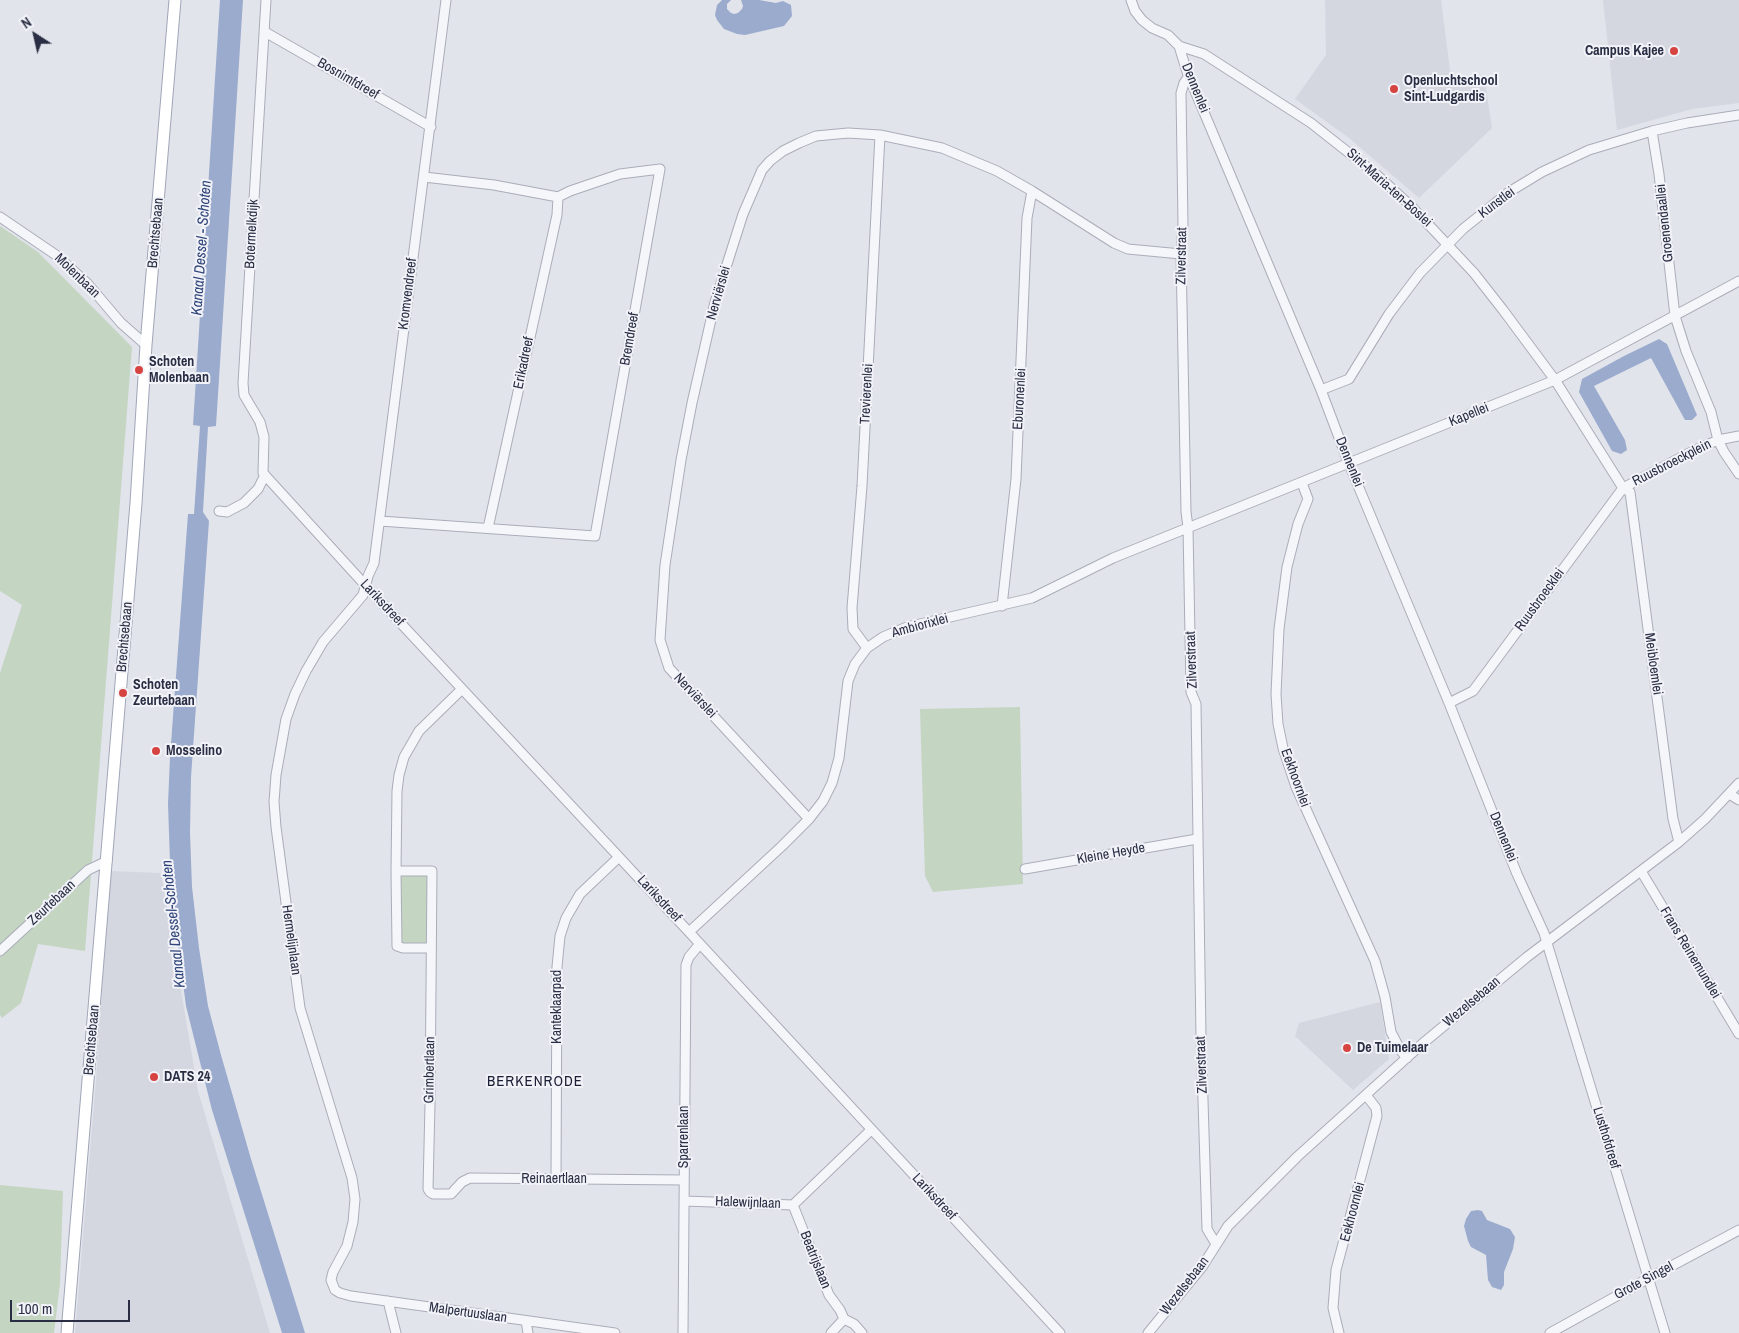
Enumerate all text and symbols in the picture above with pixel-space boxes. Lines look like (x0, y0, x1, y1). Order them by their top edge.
north arrow (10, 10, 60, 60)
text: N (18, 13, 35, 32)
place label: Campus Kajee (1585, 43, 1664, 59)
marker: Campus Kajee (1668, 45, 1680, 57)
street label: Bosnimfdreef (314, 55, 382, 103)
street label: Dennenlei (1177, 61, 1213, 115)
place label: Openluchtschool Sint-Ludgardis (1404, 73, 1498, 105)
marker: Openluchtschool Sint-Ludgardis (1388, 83, 1400, 95)
street label: Sint-Maria-ten-Boslei (1343, 145, 1435, 231)
water label: Kanaal Dessel - Schoten (188, 180, 216, 316)
street label: Groenendaallei (1653, 183, 1677, 263)
street label: Kunstlei (1475, 184, 1519, 222)
street label: Brechtsebaan (145, 197, 167, 269)
street label: Botermelkdijk (242, 199, 262, 269)
street label: Zilverstraat (1173, 227, 1191, 285)
street label: Molenbaan (51, 250, 103, 302)
street label: Kromvendreef (395, 257, 421, 331)
street label: Nerviërslei (703, 264, 735, 322)
street label: Bremdreef (617, 311, 643, 367)
street label: Erikadreef (510, 335, 538, 391)
place label: Schoten Molenbaan (149, 354, 209, 387)
street label: Trevierenlei (857, 363, 877, 425)
marker: Schoten Molenbaan (133, 364, 145, 376)
street label: Eburonenlei (1010, 368, 1030, 430)
street label: Kapellei (1447, 399, 1491, 431)
street label: Dennenlei (1331, 435, 1367, 489)
street label: Ruusbroeckplein (1630, 436, 1714, 490)
street label: Ruusbroecklei (1512, 565, 1568, 635)
street label: Lariksdreef (356, 576, 408, 630)
street label: Brechtsebaan (114, 601, 136, 673)
street label: Ambiorixlei (890, 610, 950, 642)
street label: Zilverstraat (1183, 631, 1201, 689)
street label: Meibloemlei (1640, 632, 1666, 696)
street label: Nerviërslei (670, 670, 720, 722)
place label: Schoten Zeurtebaan (133, 677, 195, 710)
marker: Schoten Zeurtebaan (117, 687, 129, 699)
place label: Mosselino (166, 743, 222, 759)
marker: Mosselino (150, 745, 162, 757)
street label: Eekhoornlei (1277, 746, 1313, 810)
street label: Dennenlei (1485, 810, 1521, 864)
street label: Kleine Heyde (1076, 840, 1146, 868)
water label: Kanaal Dessel-Schoten (158, 859, 190, 989)
street label: Lariksdreef (633, 872, 685, 926)
street label: Zeurtebaan (25, 877, 79, 929)
street label: Hermelijnlaan (278, 904, 304, 976)
street label: Frans Reinemundlei (1656, 904, 1724, 1002)
street label: Kanteklaarpad (549, 970, 565, 1044)
street label: Wezelsebaan (1440, 973, 1504, 1031)
street label: Brechtsebaan (81, 1004, 103, 1076)
street label: Grimbertlaan (421, 1036, 439, 1104)
street label: Zilverstraat (1193, 1036, 1211, 1094)
place label: De Tuimelaar (1357, 1040, 1428, 1056)
marker: De Tuimelaar (1341, 1042, 1353, 1054)
place label: DATS 24 (164, 1069, 210, 1085)
marker: DATS 24 (148, 1071, 160, 1083)
district label: BERKENRODE (486, 1073, 584, 1091)
street label: Lusthofdreef (1589, 1105, 1623, 1171)
street label: Sparrenlaan (676, 1106, 692, 1168)
street label: Lariksdreef (908, 1170, 960, 1224)
street label: Reinaertlaan (521, 1171, 587, 1187)
street label: Eekhoornlei (1337, 1180, 1369, 1244)
street label: Halewijnlaan (715, 1193, 781, 1213)
street label: Beatrijslaan (796, 1229, 834, 1291)
street label: Wezelsebaan (1157, 1254, 1213, 1318)
street label: Grote Singel (1612, 1258, 1676, 1304)
scale bar (12, 1290, 132, 1322)
text: 100 m (18, 1298, 52, 1319)
street label: Malpertuuslaan (428, 1299, 508, 1327)

